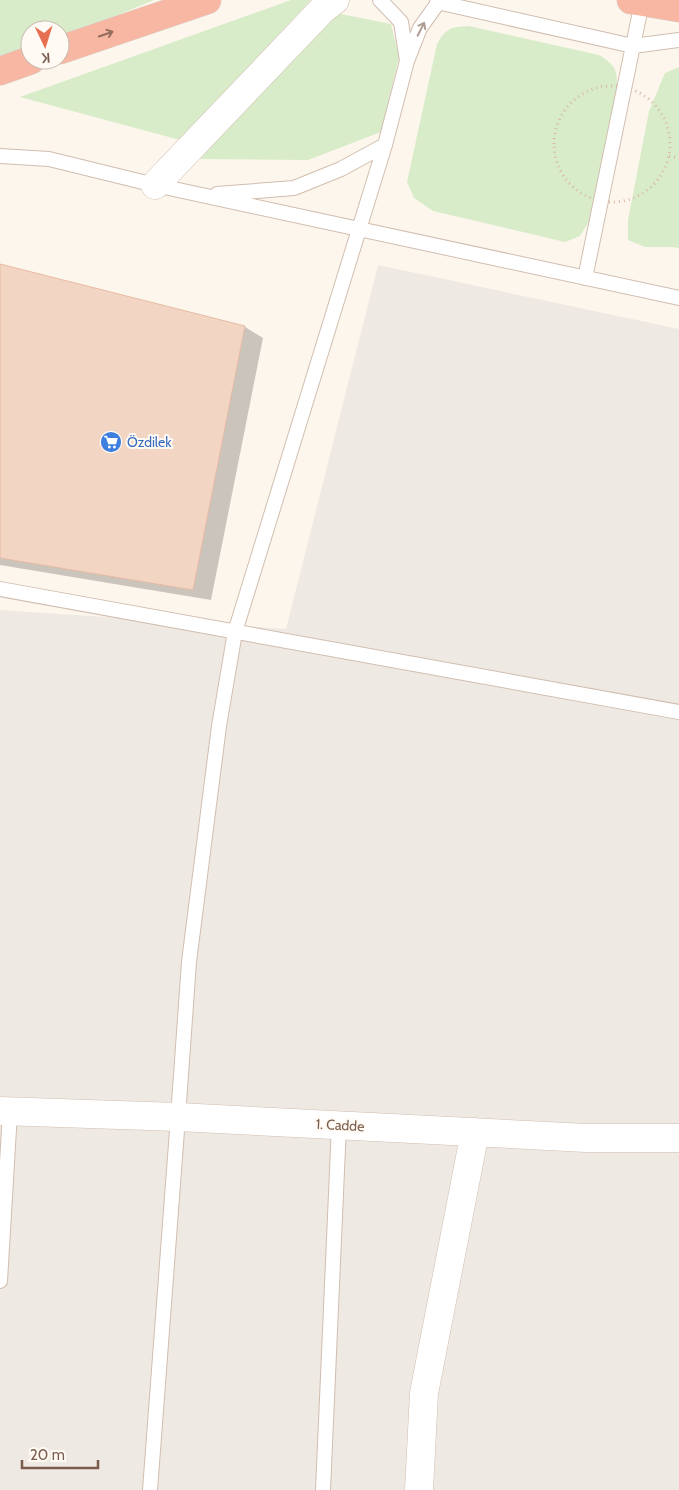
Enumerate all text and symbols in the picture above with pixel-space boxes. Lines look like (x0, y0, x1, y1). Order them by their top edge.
north arrow (20, 20, 70, 70)
one-way arrow (417, 22, 426, 37)
one-way arrow (98, 29, 114, 39)
text: K (41, 49, 51, 67)
supermarket icon: Özdilek (99, 430, 123, 454)
place label: Özdilek (127, 433, 172, 451)
street label: 1. Cadde (315, 1115, 365, 1135)
scale bar (22, 1438, 99, 1470)
text: 20 m (30, 1446, 65, 1464)

